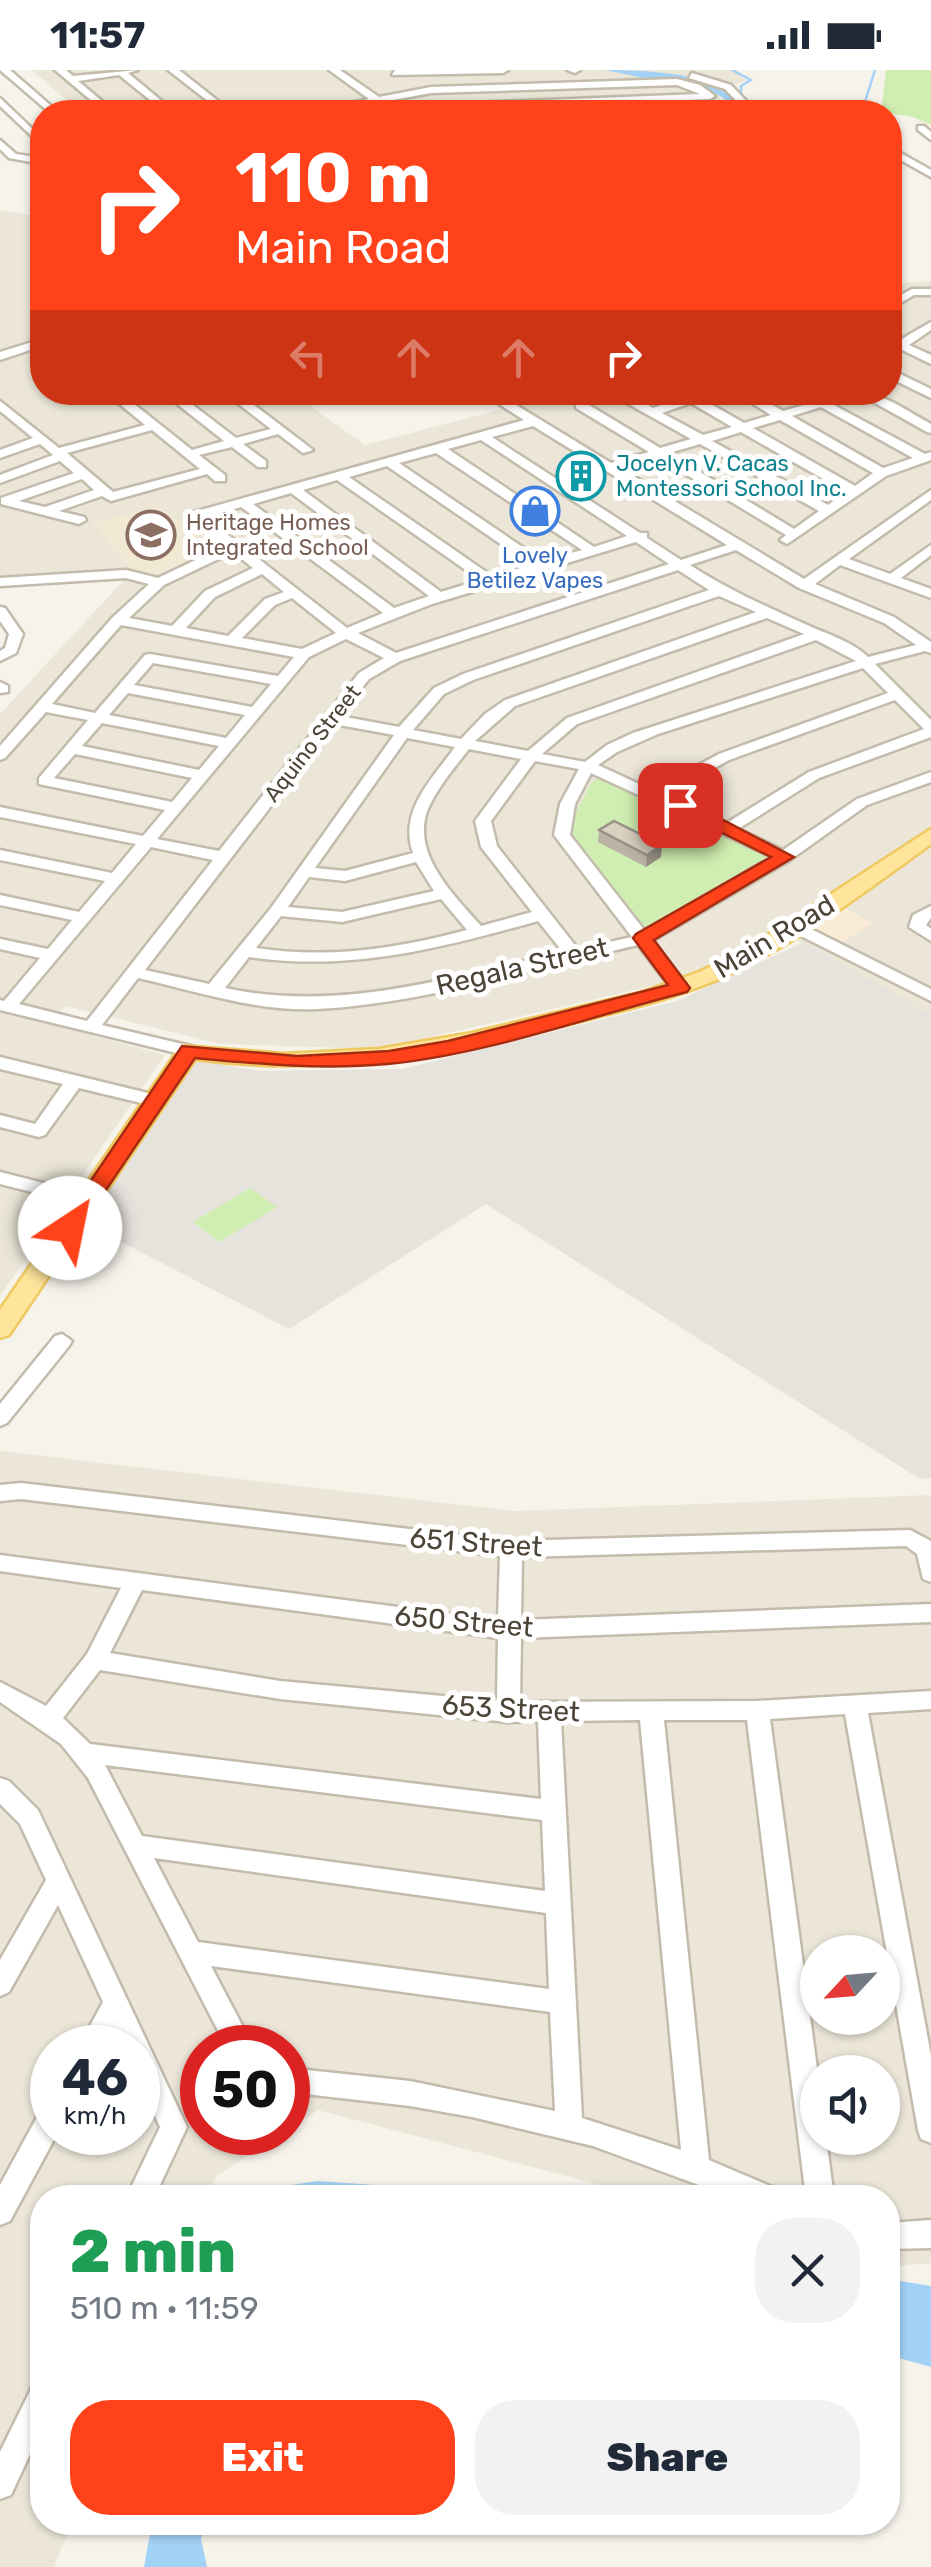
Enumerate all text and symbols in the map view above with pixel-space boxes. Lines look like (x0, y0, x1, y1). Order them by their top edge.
text: 11:57 (50, 12, 145, 58)
text: 110 m (235, 137, 431, 220)
icon: right (70, 140, 200, 270)
text: Main Road (235, 221, 451, 274)
icon: left (281, 330, 336, 385)
icon: ahead (386, 330, 441, 385)
icon: ahead (491, 330, 546, 385)
icon: right (596, 330, 651, 385)
building icon: Jocelyn V. Cacas Montessori School Inc. (555, 450, 607, 502)
place label: Jocelyn V. Cacas Montessori School Inc. (616, 450, 847, 502)
shop icon: Lovely Betilez Vapes (509, 485, 561, 537)
school or university icon: Heritage Homes Integrated School (125, 509, 177, 561)
place label: Heritage Homes Integrated School (186, 509, 369, 561)
place label: Lovely Betilez Vapes (467, 542, 603, 594)
street label: Aquino Street (258, 679, 367, 807)
pin (638, 763, 723, 848)
icon: arrive (653, 778, 708, 833)
street label: Main Road (708, 888, 840, 985)
street label: Regala Street (433, 931, 612, 1002)
position arrow (18, 1176, 122, 1280)
street label: 651 Street (409, 1521, 543, 1564)
street label: 650 Street (393, 1599, 535, 1644)
street label: 653 Street (441, 1688, 581, 1729)
north arrow (800, 1935, 900, 2035)
map controls (800, 1935, 900, 2155)
speed limit sign: 50 (180, 2025, 310, 2155)
text: 46 (62, 2048, 128, 2108)
button: sound (800, 2055, 900, 2155)
text: km/h (64, 2101, 126, 2130)
text: 2 min (70, 2216, 236, 2287)
button: close (755, 2218, 860, 2323)
text: 510 m · 11:59 (70, 2289, 259, 2327)
button: Exit (70, 2400, 455, 2515)
button: Share (475, 2400, 860, 2515)

